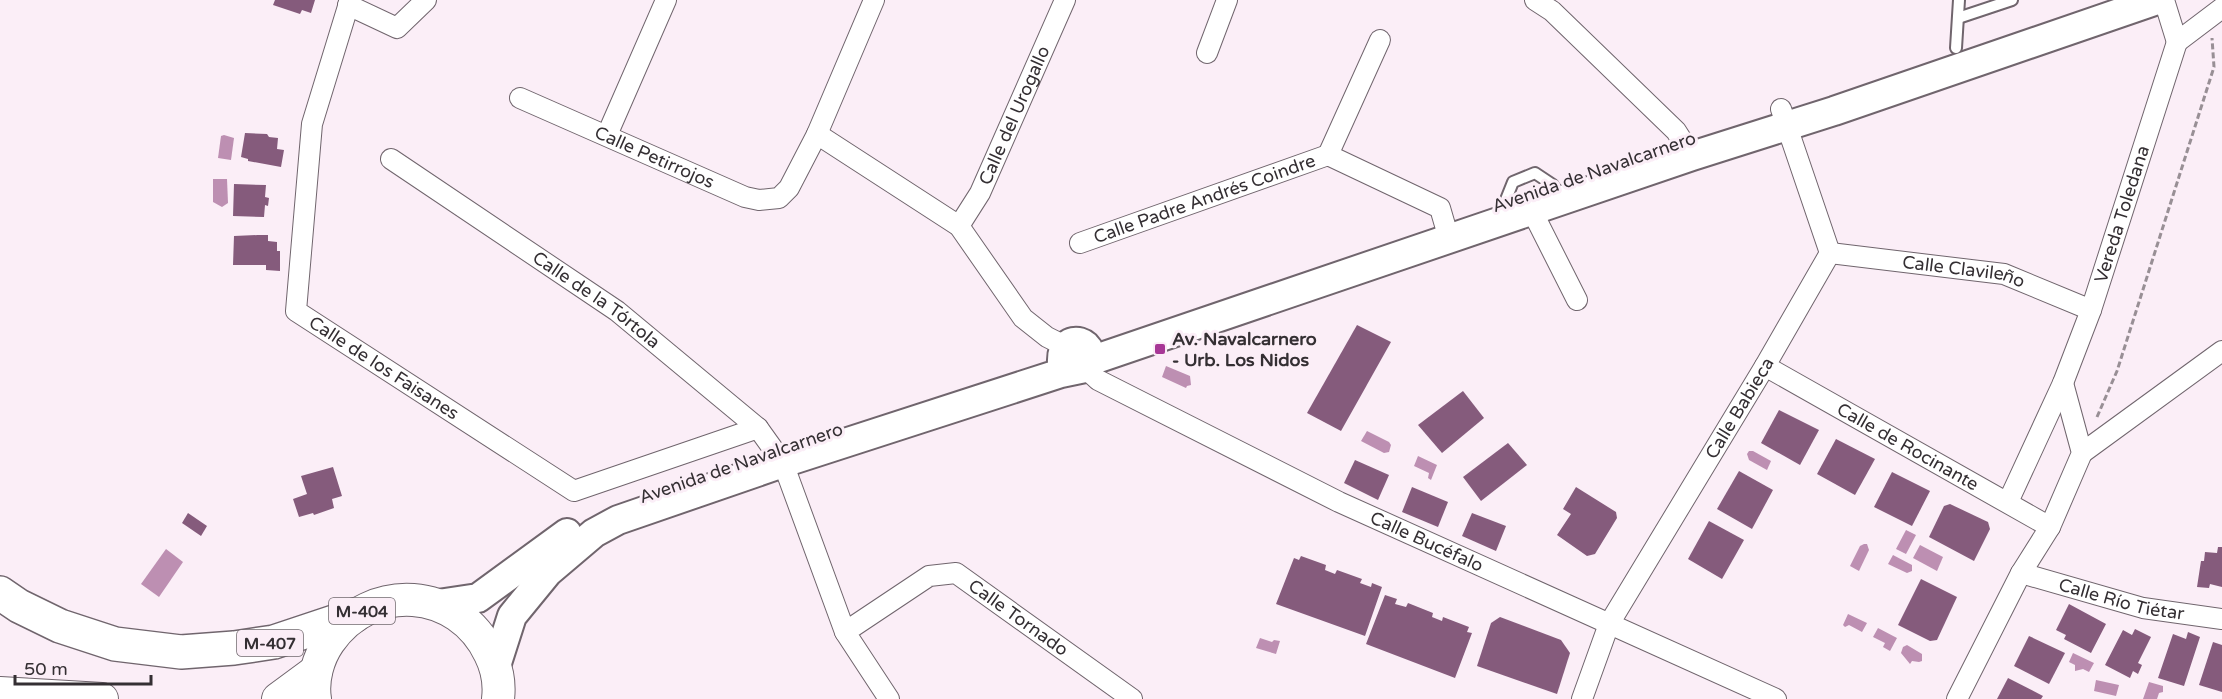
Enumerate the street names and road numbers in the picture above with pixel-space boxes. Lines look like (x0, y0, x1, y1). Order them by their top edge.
street label: Calle del Urogallo (974, 42, 1054, 188)
street label: Calle Petirrojos (591, 121, 718, 193)
street label: Avenida de Navalcarnero (1489, 127, 1699, 217)
street label: Vereda Toledana (2089, 143, 2154, 285)
street label: Calle Padre Andrés Coindre (1091, 149, 1318, 248)
street label: Calle de la Tórtola (528, 246, 665, 353)
street label: Calle Clavileño (1901, 251, 2028, 293)
street label: Calle de los Faisanes (305, 311, 463, 424)
street label: Calle Babieca (1700, 353, 1779, 463)
street label: Calle de Rocinante (1833, 398, 1983, 495)
street label: Avenida de Navalcarnero (636, 418, 846, 508)
street label: Calle Bucéfalo (1367, 506, 1487, 577)
street label: Calle Río Tiétar (2056, 573, 2186, 625)
street label: Calle Tornado (964, 574, 1073, 661)
road number: M-404 (329, 598, 395, 624)
road number: M-407 (237, 630, 303, 656)

